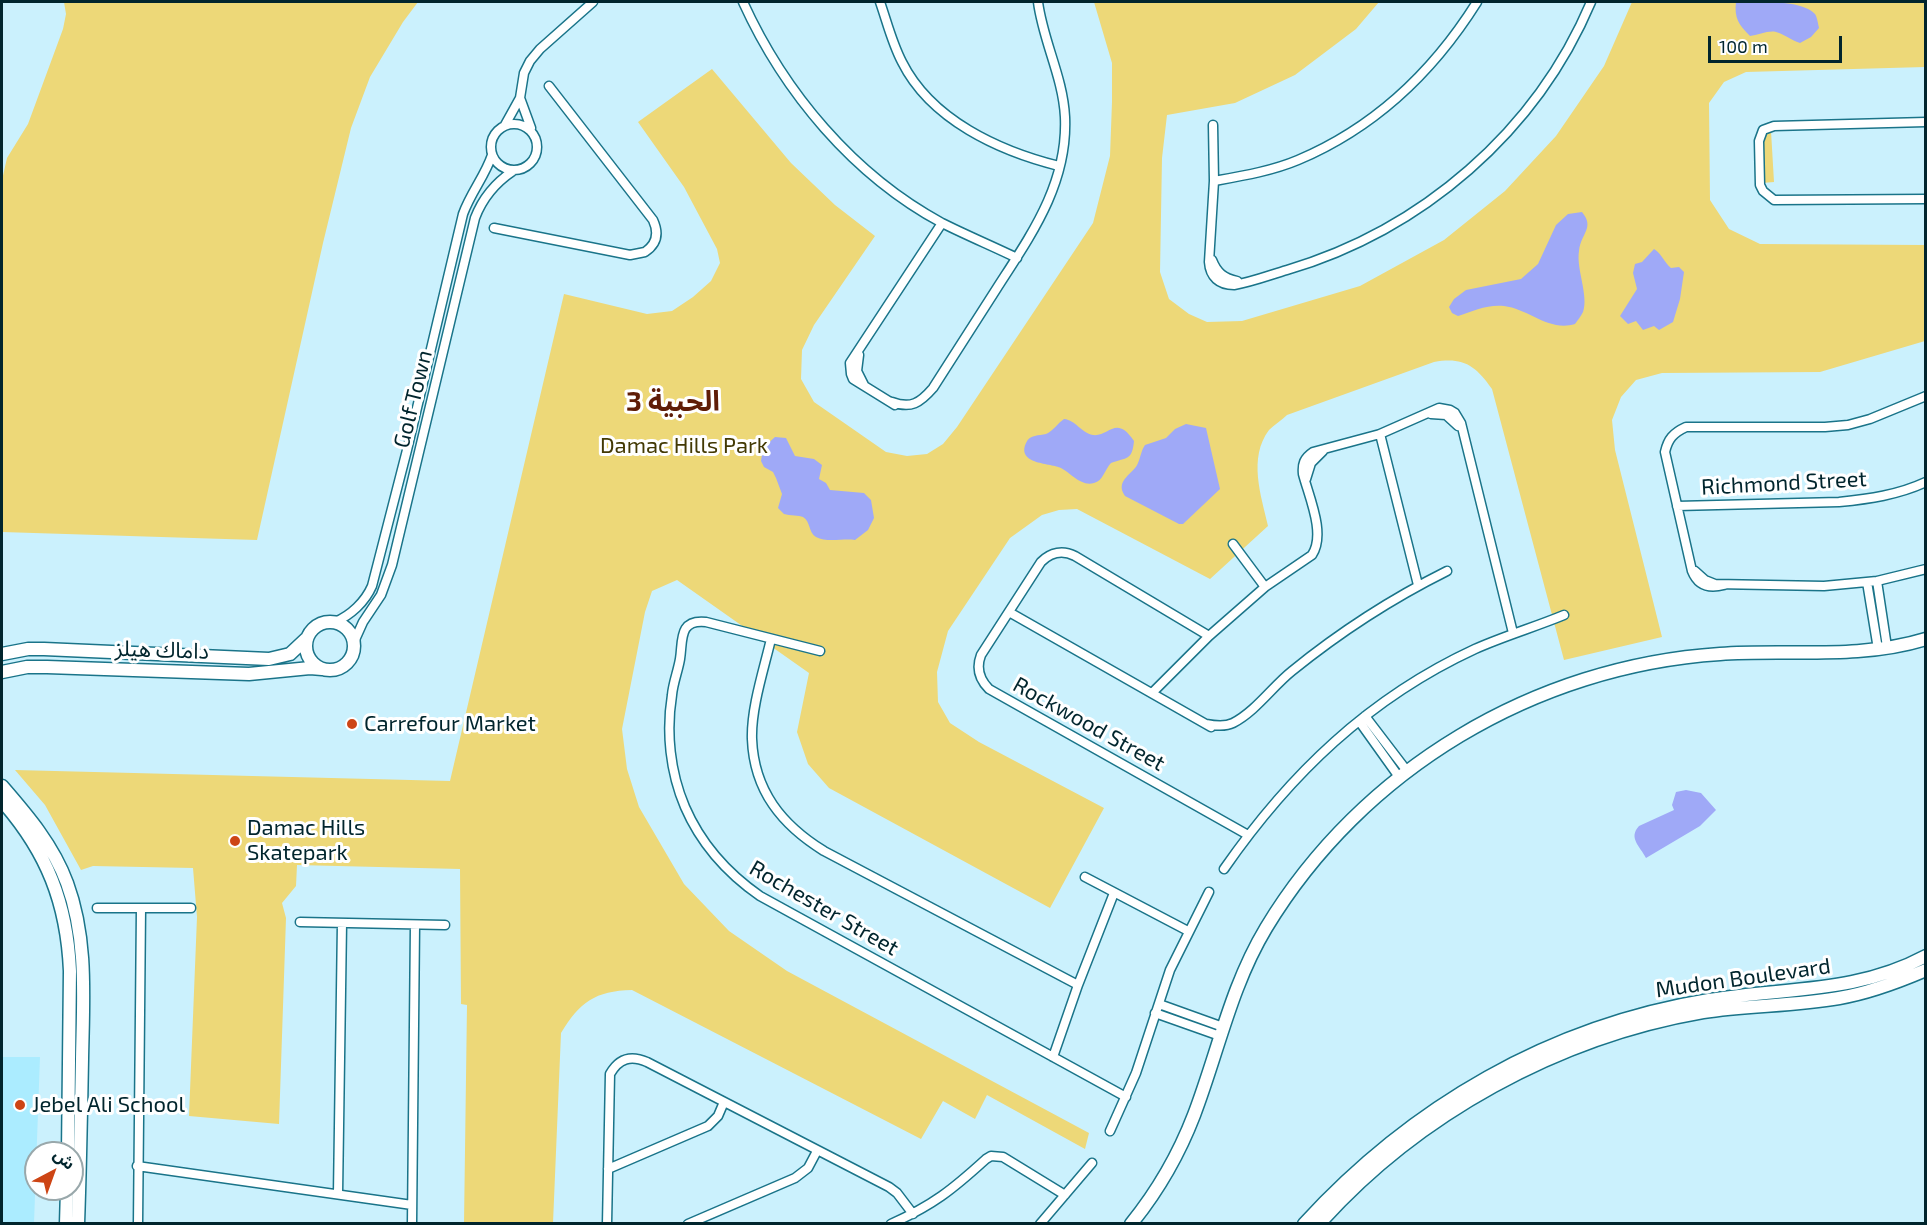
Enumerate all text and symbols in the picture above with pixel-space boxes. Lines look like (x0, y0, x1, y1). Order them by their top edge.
scale bar (1711, 24, 1844, 62)
text: 100 m (1719, 35, 1768, 57)
street label: Golf Town (388, 347, 438, 451)
district label: الحبية 3 (626, 385, 720, 419)
park label: Damac Hills Park (600, 433, 768, 459)
street label: Richmond Street (1701, 465, 1867, 501)
street label: داماك هيلز (114, 635, 210, 665)
street label: Rockwood Street (1008, 671, 1170, 777)
place label: Carrefour Market (364, 711, 536, 737)
marker: Carrefour Market (345, 717, 359, 731)
place label: Damac Hills Skatepark (247, 815, 365, 866)
marker: Damac Hills Skatepark (228, 834, 242, 848)
street label: Rochester Street (745, 855, 903, 961)
street label: Mudon Boulevard (1654, 953, 1832, 1003)
place label: Jebel Ali School (32, 1092, 185, 1118)
marker: Jebel Ali School (13, 1098, 27, 1112)
north arrow (24, 1141, 84, 1201)
text: ش (50, 1144, 79, 1173)

